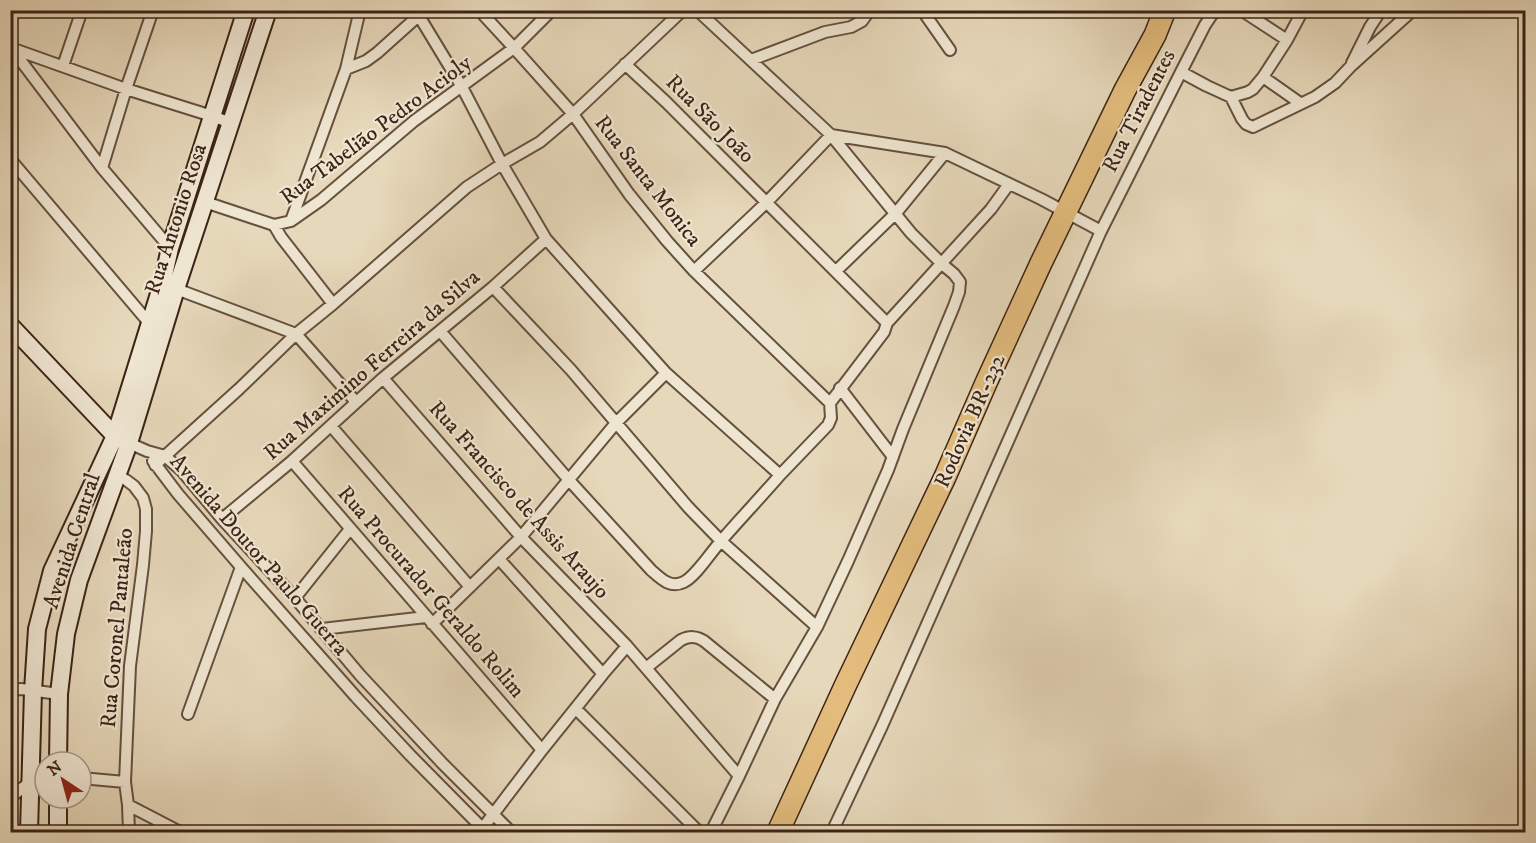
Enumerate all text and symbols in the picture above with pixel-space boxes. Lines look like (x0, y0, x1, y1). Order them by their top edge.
street label: Rua Tiradentes (1097, 45, 1181, 177)
street label: Rua Tabelião Pedro Acioly (275, 49, 477, 211)
street label: Rua São João (660, 69, 760, 169)
street label: Rua Santa Monica (588, 110, 708, 253)
street label: Rua Antonio Rosa (139, 140, 213, 298)
street label: Rua Maximino Ferreira da Silva (258, 263, 486, 466)
street label: Rodovia BR-232 (928, 350, 1012, 492)
street label: Rua Francisco de Assis Araujo (423, 395, 615, 605)
street label: Avenida Doutor Paulo Guerra (164, 449, 354, 662)
street label: Avenida Central (37, 469, 107, 612)
street label: Rua Procurador Geraldo Rolim (332, 480, 530, 704)
street label: Rua Coronel Pantaleão (95, 527, 139, 729)
north arrow (33, 750, 93, 810)
text: N (44, 757, 66, 781)

